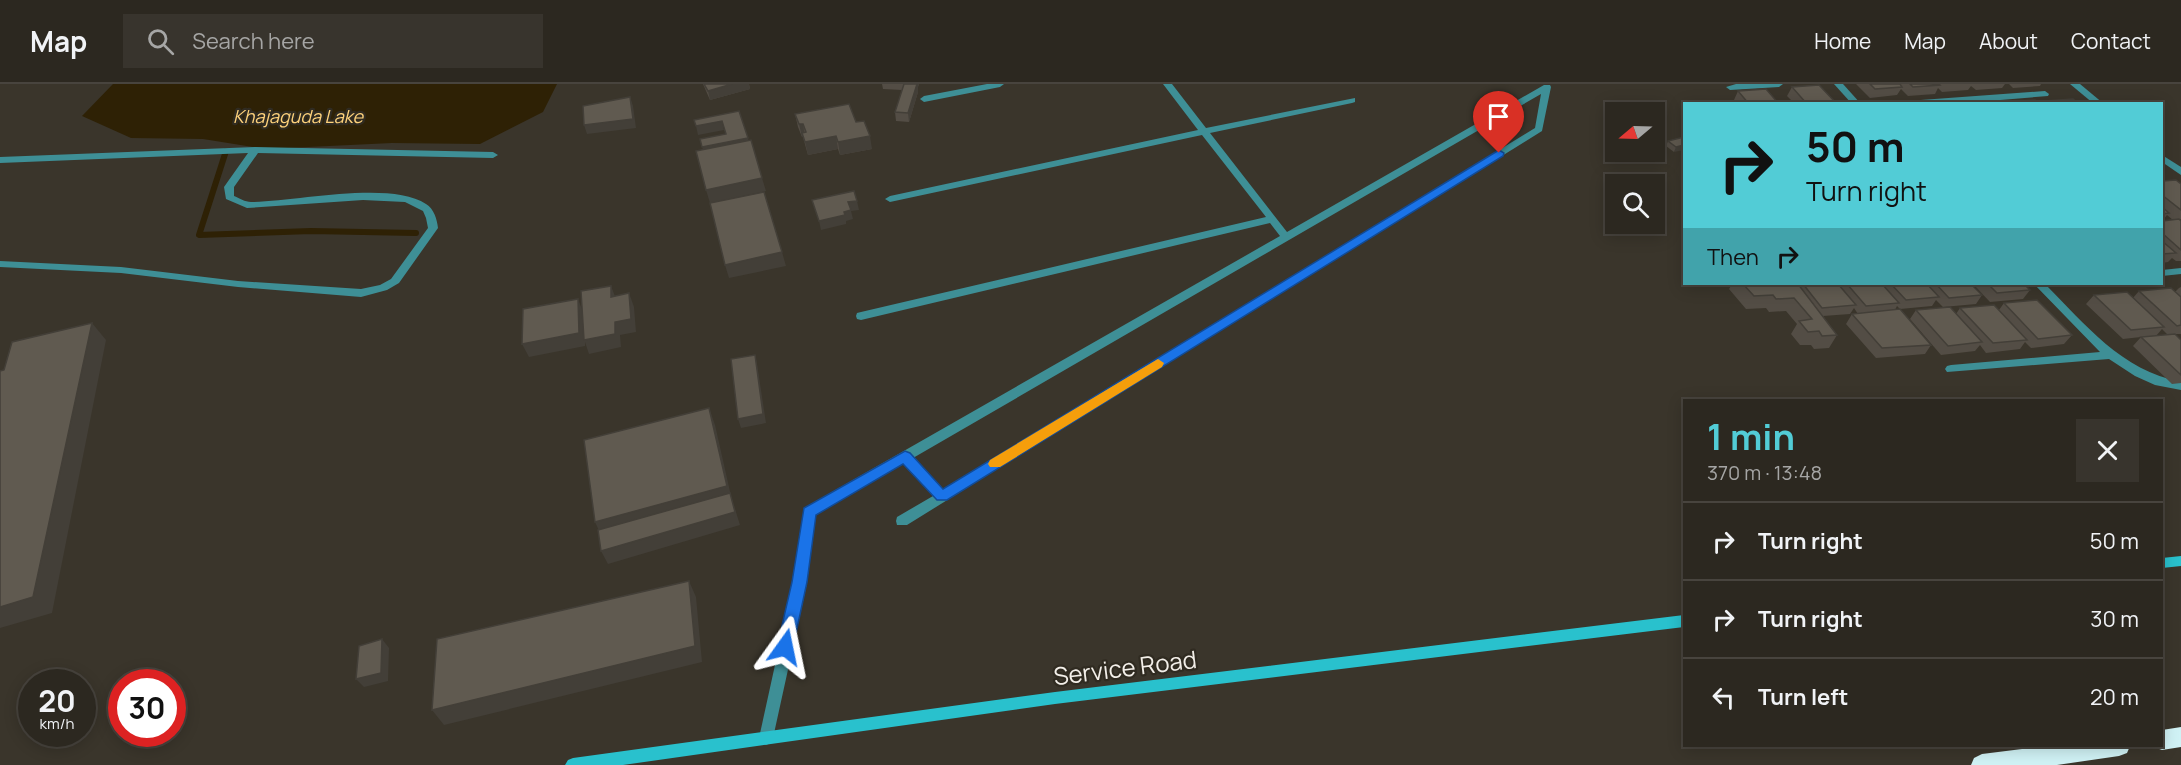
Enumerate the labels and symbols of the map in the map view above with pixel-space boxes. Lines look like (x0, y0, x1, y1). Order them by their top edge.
pin (1473, 91, 1524, 153)
north arrow (1605, 102, 1665, 162)
water label: Khajaguda Lake (233, 104, 364, 128)
position arrow (753, 615, 817, 679)
street label: Service Road (1052, 642, 1198, 692)
speed limit sign: 30 (108, 669, 186, 747)

